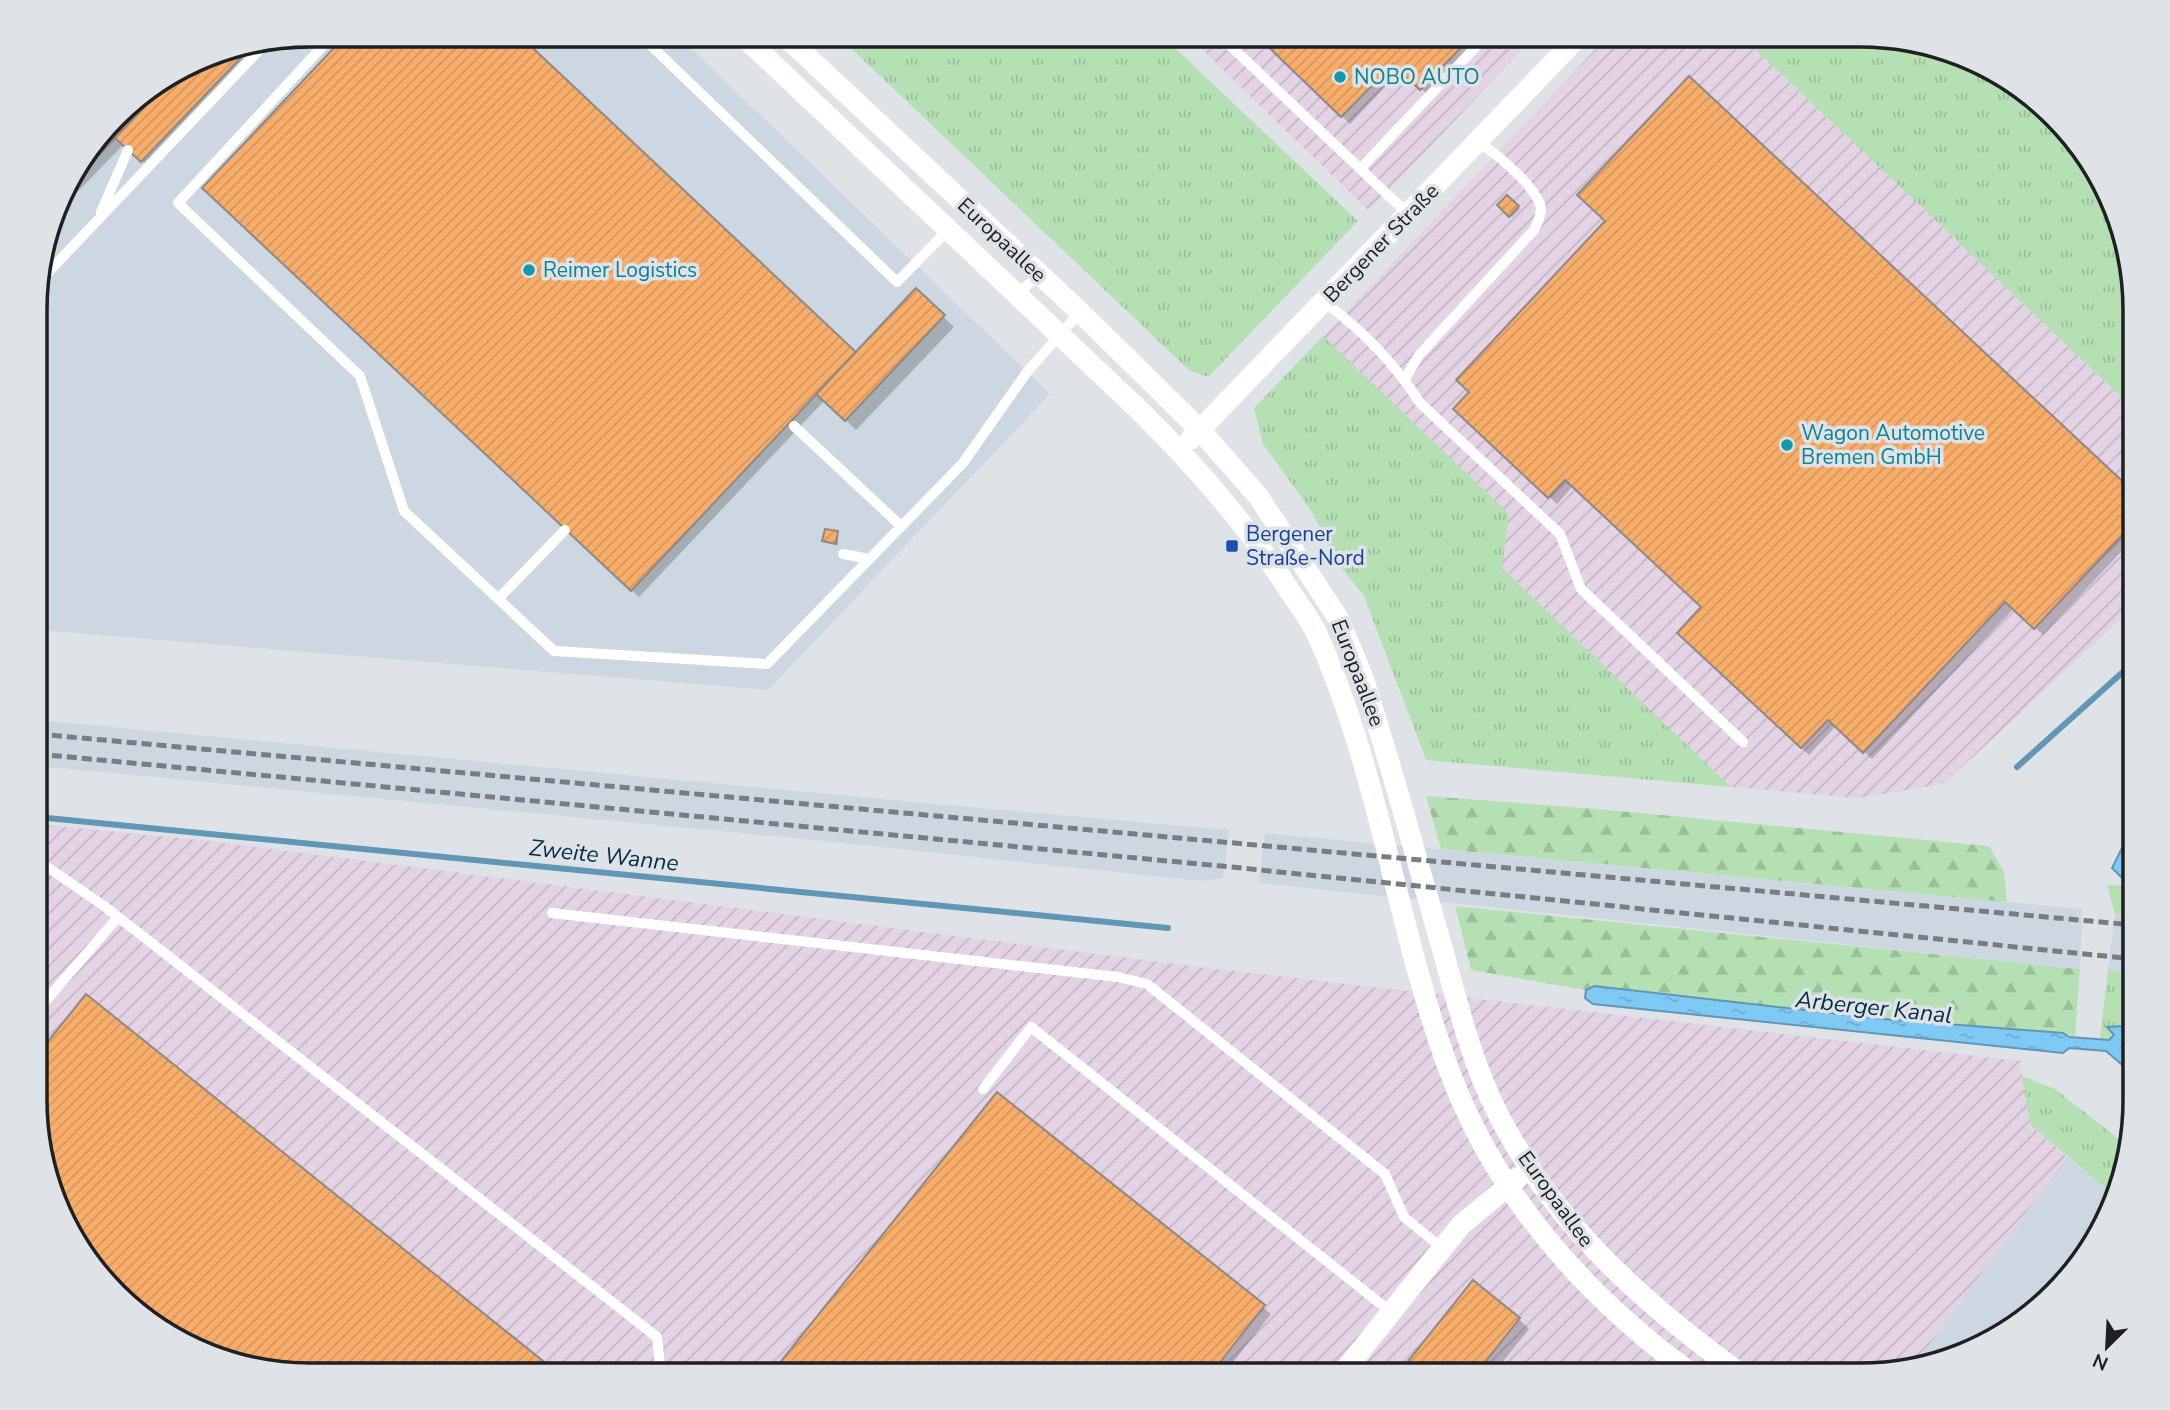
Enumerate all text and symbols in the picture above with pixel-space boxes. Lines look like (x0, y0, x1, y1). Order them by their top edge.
place label: NOBO AUTO (1354, 63, 1480, 91)
marker: NOBO AUTO (1332, 69, 1348, 85)
street label: Bergener Straße (1317, 177, 1445, 309)
street label: Europaallee (951, 191, 1053, 289)
place label: Reimer Logistics (543, 256, 697, 284)
marker: Reimer Logistics (521, 262, 537, 278)
place label: Wagon Automotive Bremen GmbH (1801, 419, 1985, 471)
marker: Wagon Automotive Bremen GmbH (1779, 437, 1795, 453)
place label: Bergener Straße-Nord (1246, 520, 1365, 572)
marker: Bergener Straße-Nord (1224, 538, 1240, 554)
street label: Europaallee (1325, 616, 1391, 730)
water label: Zweite Wanne (528, 832, 680, 879)
water label: Arberger Kanal (1793, 984, 1954, 1031)
street label: Europaallee (1512, 1145, 1600, 1253)
north arrow (2072, 1312, 2142, 1382)
text: N (2089, 1347, 2112, 1376)

